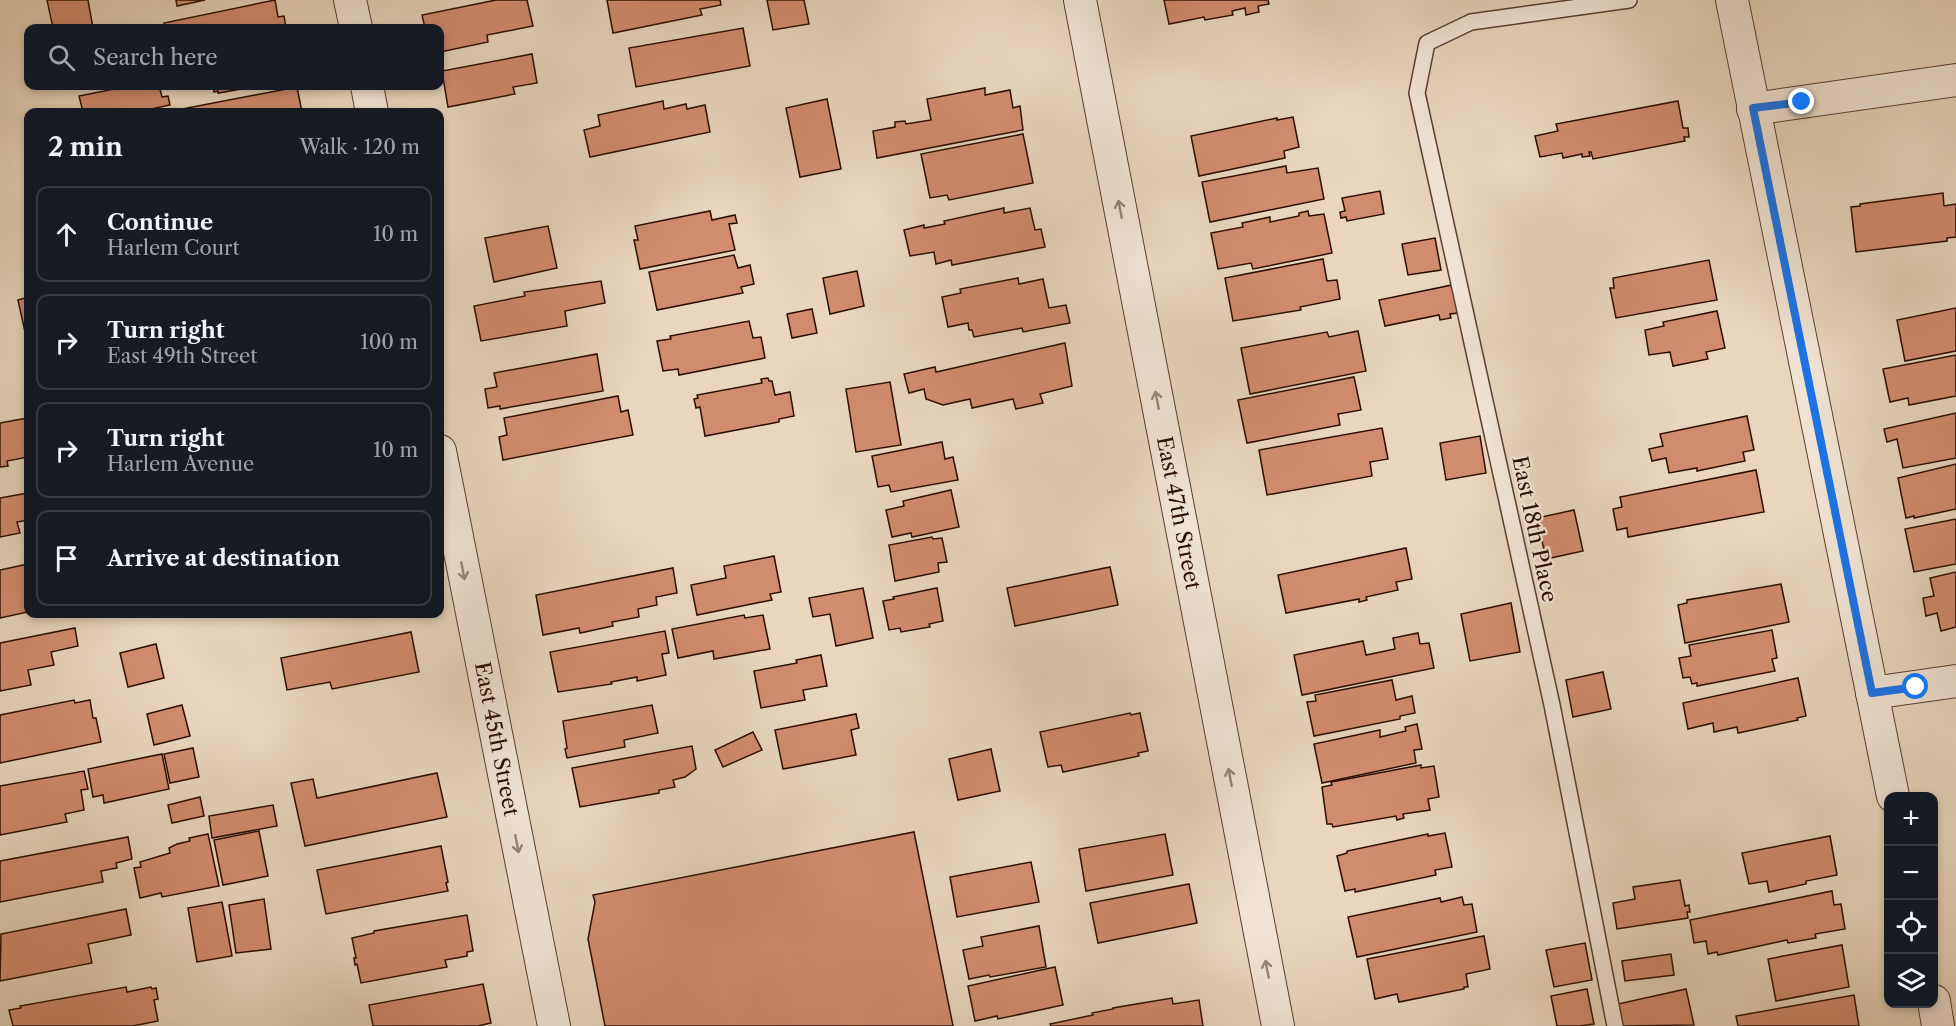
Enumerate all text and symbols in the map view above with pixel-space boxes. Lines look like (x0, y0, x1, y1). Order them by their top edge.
search box (24, 24, 444, 90)
icon: search (45, 41, 78, 74)
text: Search here (93, 44, 218, 71)
route end (1788, 88, 1814, 114)
text: 2 min (48, 131, 123, 163)
text: Walk · 120 m (299, 135, 420, 159)
one-way arrow (1114, 199, 1125, 219)
text: Continue (107, 209, 213, 236)
icon: ahead (50, 218, 83, 251)
text: 10 m (373, 222, 418, 246)
text: Harlem Court (107, 236, 240, 260)
text: Turn right (107, 317, 225, 344)
icon: right (50, 326, 83, 359)
text: 100 m (360, 330, 418, 354)
text: East 49th Street (107, 344, 257, 368)
one-way arrow (1151, 391, 1162, 410)
text: Turn right (107, 425, 225, 452)
icon: right (50, 434, 83, 467)
street label: East 47th Street (1152, 434, 1206, 592)
text: 10 m (373, 438, 418, 462)
text: Harlem Avenue (107, 452, 254, 476)
street label: East 18th Place (1507, 454, 1563, 604)
icon: arrive (50, 542, 83, 575)
text: Arrive at destination (107, 545, 340, 572)
one-way arrow (458, 560, 469, 580)
street label: East 45th Street (470, 660, 524, 819)
route start (1902, 673, 1928, 699)
one-way arrow (1224, 768, 1235, 787)
map controls (1884, 792, 1938, 1008)
button: + (1884, 792, 1938, 846)
one-way arrow (512, 835, 524, 854)
button: − (1884, 846, 1938, 900)
button: locate (1884, 900, 1938, 954)
button: layers (1884, 954, 1938, 1008)
one-way arrow (1261, 959, 1272, 979)

